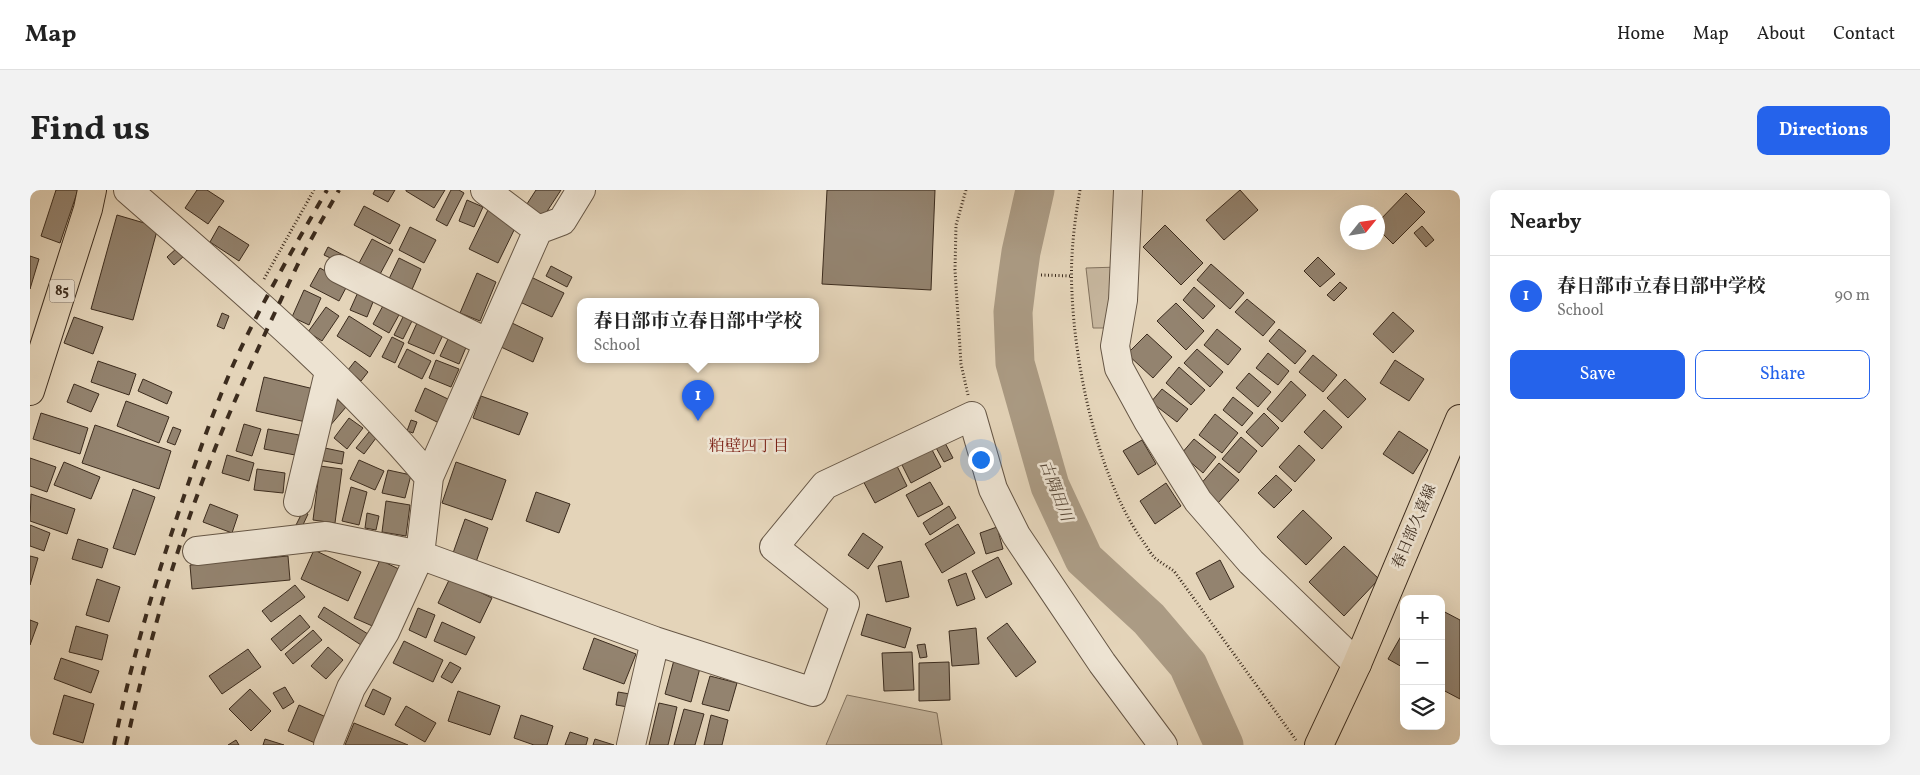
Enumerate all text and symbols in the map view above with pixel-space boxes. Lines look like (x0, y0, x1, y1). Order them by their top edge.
text: Map (25, 18, 76, 52)
text: Home (1617, 22, 1665, 47)
text: Map (1693, 22, 1729, 47)
text: About (1757, 22, 1805, 47)
text: Contact (1833, 22, 1895, 47)
text: Find us (30, 106, 150, 154)
button: Directions (1757, 106, 1890, 155)
north arrow (1340, 205, 1385, 250)
text: Nearby (1510, 208, 1581, 237)
text: 春日部市立春日部中学校 (1557, 274, 1766, 300)
road number: 85 (50, 280, 74, 302)
text: 1 (1523, 285, 1529, 307)
text: 90 m (1834, 285, 1870, 307)
popup (577, 298, 819, 363)
text: School (1557, 300, 1604, 322)
text: 春日部市立春日部中学校 (593, 309, 803, 335)
text: School (593, 335, 640, 357)
button: Save (1510, 350, 1685, 399)
button: Share (1695, 350, 1870, 399)
pin: 1 (682, 380, 714, 421)
district label: 粕壁四丁目 (709, 436, 789, 458)
your location (968, 447, 994, 473)
water label: 古隅田川 (1033, 457, 1077, 527)
street label: 春日部久喜線 (1388, 481, 1442, 573)
map controls (1400, 595, 1445, 730)
button: + (1400, 595, 1445, 640)
button: − (1400, 640, 1445, 685)
button: layers (1400, 685, 1445, 730)

